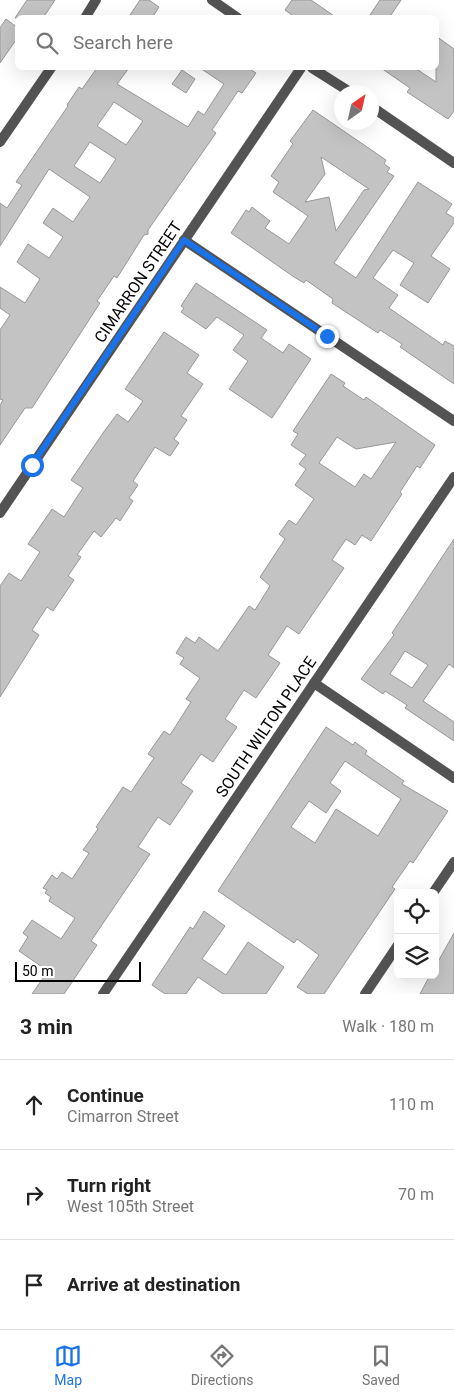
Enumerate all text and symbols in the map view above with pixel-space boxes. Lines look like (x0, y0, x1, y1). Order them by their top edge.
search box (15, 15, 439, 70)
icon: search (33, 29, 61, 57)
text: Search here (73, 31, 173, 54)
north arrow (334, 85, 379, 130)
street label: CIMARRON STREET (90, 217, 186, 346)
route end (316, 325, 339, 348)
route start (21, 454, 44, 477)
street label: SOUTH WILTON PLACE (212, 653, 320, 801)
map controls (394, 889, 439, 979)
button: locate (394, 889, 439, 934)
button: layers (394, 934, 439, 979)
scale bar (15, 959, 141, 982)
text: 50 m (22, 963, 54, 979)
text: 3 min (20, 1015, 73, 1039)
text: Walk · 180 m (342, 1017, 434, 1036)
text: Continue (67, 1084, 144, 1107)
icon: ahead (20, 1091, 48, 1119)
text: 110 m (389, 1095, 434, 1114)
text: Cimarron Street (67, 1107, 179, 1126)
text: Turn right (67, 1174, 151, 1197)
icon: right (20, 1181, 48, 1209)
text: 70 m (398, 1185, 434, 1204)
text: West 105th Street (67, 1197, 194, 1216)
icon: arrive (20, 1271, 48, 1299)
text: Arrive at destination (67, 1273, 240, 1296)
tab: Map (54, 1342, 82, 1388)
tab: Directions (191, 1342, 254, 1388)
tab: Saved (362, 1342, 400, 1388)

